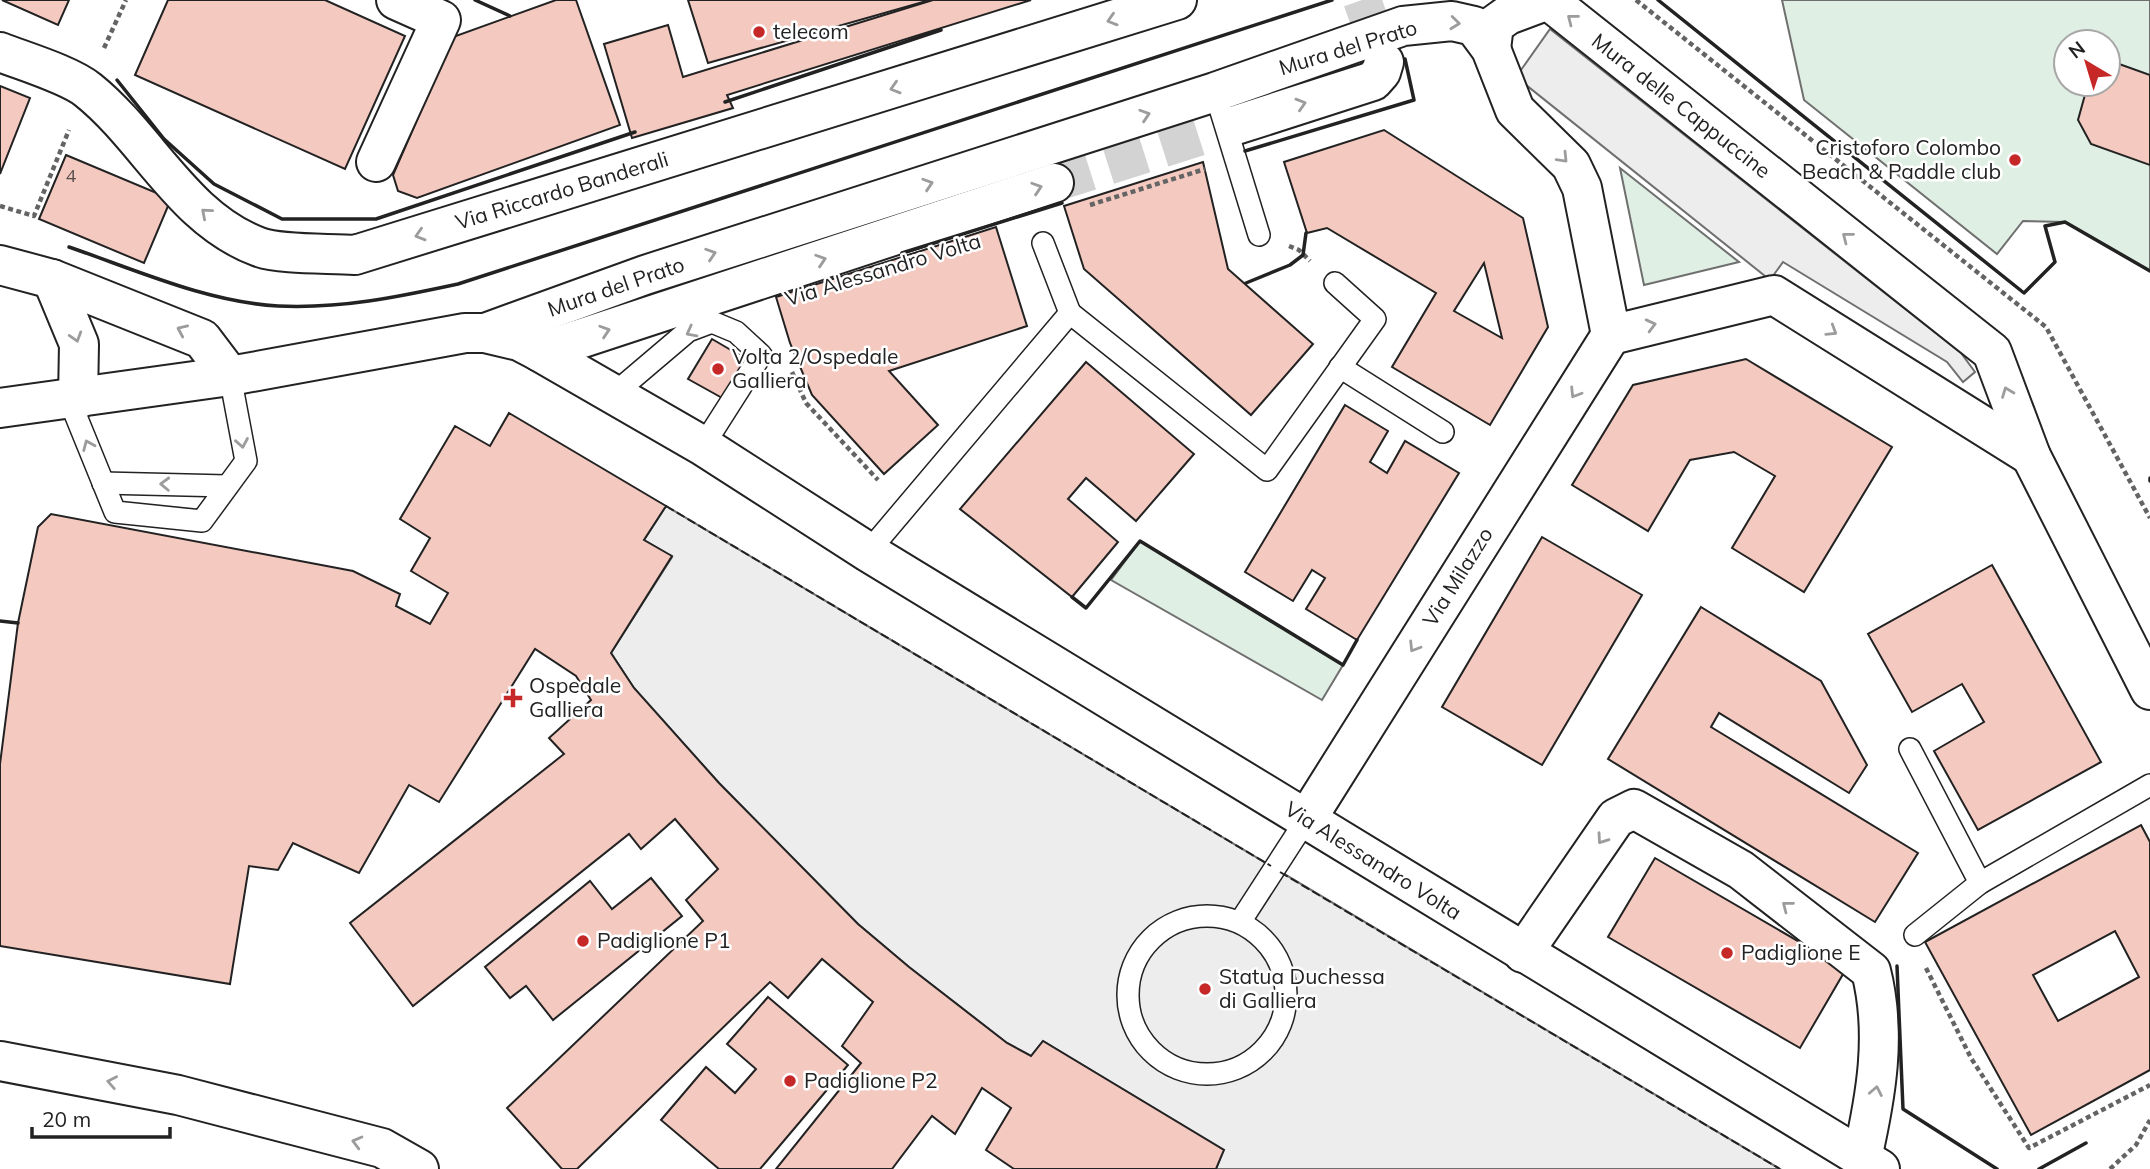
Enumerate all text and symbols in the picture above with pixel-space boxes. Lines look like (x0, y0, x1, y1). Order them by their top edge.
one-way arrow (1106, 12, 1118, 27)
street label: Mura del Prato (1276, 14, 1420, 80)
one-way arrow (1568, 15, 1580, 28)
one-way arrow (1449, 16, 1461, 31)
place label: telecom (773, 18, 849, 44)
marker: telecom (751, 24, 767, 40)
street label: Mura delle Cappuccine (1587, 27, 1776, 183)
north arrow (2052, 28, 2122, 98)
text: N (2063, 36, 2090, 63)
one-way arrow (889, 79, 901, 94)
one-way arrow (1294, 98, 1306, 112)
one-way arrow (1138, 108, 1150, 123)
place label: Cristoforo Colombo Beach & Paddle club (1802, 134, 2001, 184)
street label: Via Riccardo Banderali (452, 145, 671, 235)
one-way arrow (1555, 149, 1568, 162)
marker: Cristoforo Colombo Beach & Paddle club (2007, 152, 2023, 168)
house number: 4 (66, 164, 77, 187)
one-way arrow (921, 178, 934, 192)
one-way arrow (1031, 182, 1043, 197)
one-way arrow (201, 209, 214, 221)
one-way arrow (414, 226, 426, 241)
street label: Via Alessandro Volta (782, 227, 984, 311)
one-way arrow (1842, 233, 1855, 245)
one-way arrow (705, 248, 717, 262)
street label: Mura del Prato (544, 250, 688, 322)
one-way arrow (814, 254, 826, 268)
one-way arrow (1645, 319, 1657, 333)
one-way arrow (1824, 322, 1837, 335)
one-way arrow (686, 323, 699, 337)
one-way arrow (177, 324, 189, 338)
one-way arrow (598, 325, 610, 339)
one-way arrow (67, 330, 82, 342)
place label: Volta 2/Ospedale Galliera (732, 343, 899, 393)
marker: Volta 2/Ospedale Galliera (710, 361, 726, 377)
one-way arrow (1570, 385, 1583, 398)
one-way arrow (2001, 386, 2015, 398)
one-way arrow (234, 437, 249, 449)
one-way arrow (82, 440, 96, 452)
one-way arrow (159, 477, 170, 492)
street label: Via Milazzo (1416, 522, 1498, 631)
one-way arrow (1409, 640, 1422, 653)
place label: Ospedale Galliera (529, 672, 621, 722)
marker: Ospedale Galliera (503, 688, 523, 708)
street label: Via Alessandro Volta (1280, 795, 1467, 925)
one-way arrow (1598, 831, 1610, 844)
one-way arrow (1783, 901, 1795, 914)
place label: Padiglione P1 (597, 927, 731, 953)
marker: Padiglione P1 (575, 933, 591, 949)
place label: Padiglione E (1741, 939, 1861, 965)
marker: Padiglione E (1719, 945, 1735, 961)
place label: Statua Duchessa di Galliera (1219, 963, 1385, 1013)
marker: Statua Duchessa di Galliera (1197, 981, 1213, 997)
place label: Padiglione P2 (804, 1067, 938, 1093)
marker: Padiglione P2 (782, 1073, 798, 1089)
one-way arrow (106, 1076, 118, 1091)
one-way arrow (1868, 1085, 1883, 1097)
scale bar (32, 1096, 170, 1140)
text: 20 m (42, 1106, 91, 1132)
one-way arrow (351, 1135, 363, 1150)

